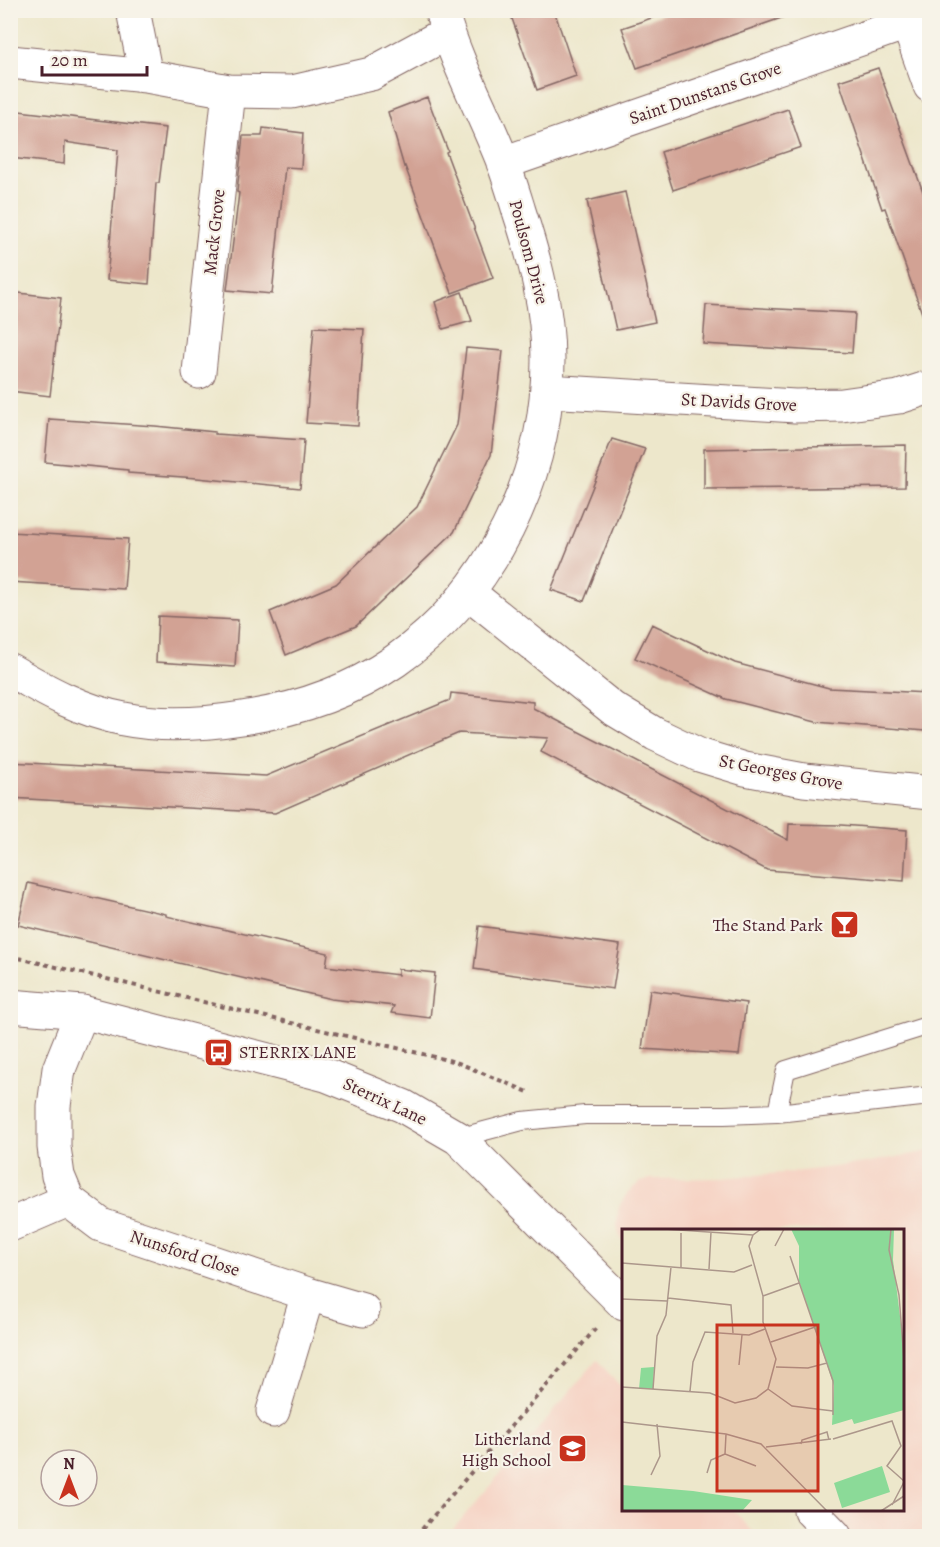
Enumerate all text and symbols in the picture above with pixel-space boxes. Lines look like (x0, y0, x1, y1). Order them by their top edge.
scale bar (42, 39, 147, 77)
text: 20 m (51, 48, 88, 72)
street label: Saint Dunstans Grove (626, 56, 784, 130)
street label: Mack Grove (198, 188, 230, 276)
street label: Poulsom Drive (504, 197, 554, 307)
street label: St Davids Grove (680, 387, 798, 417)
street label: St Georges Grove (717, 748, 845, 796)
bar icon: The Stand Park (828, 909, 860, 941)
place label: The Stand Park (713, 913, 823, 937)
bus stop icon: STERRIX LANE (202, 1036, 234, 1068)
place label: STERRIX LANE (239, 1040, 357, 1064)
street label: Sterrix Lane (339, 1071, 431, 1131)
street label: Nunsford Close (127, 1224, 243, 1282)
inset map (622, 1229, 904, 1511)
place label: Litherland High School (462, 1427, 552, 1472)
school or university icon: Litherland High School (556, 1433, 588, 1465)
north arrow (39, 1448, 99, 1508)
text: N (63, 1453, 75, 1475)

